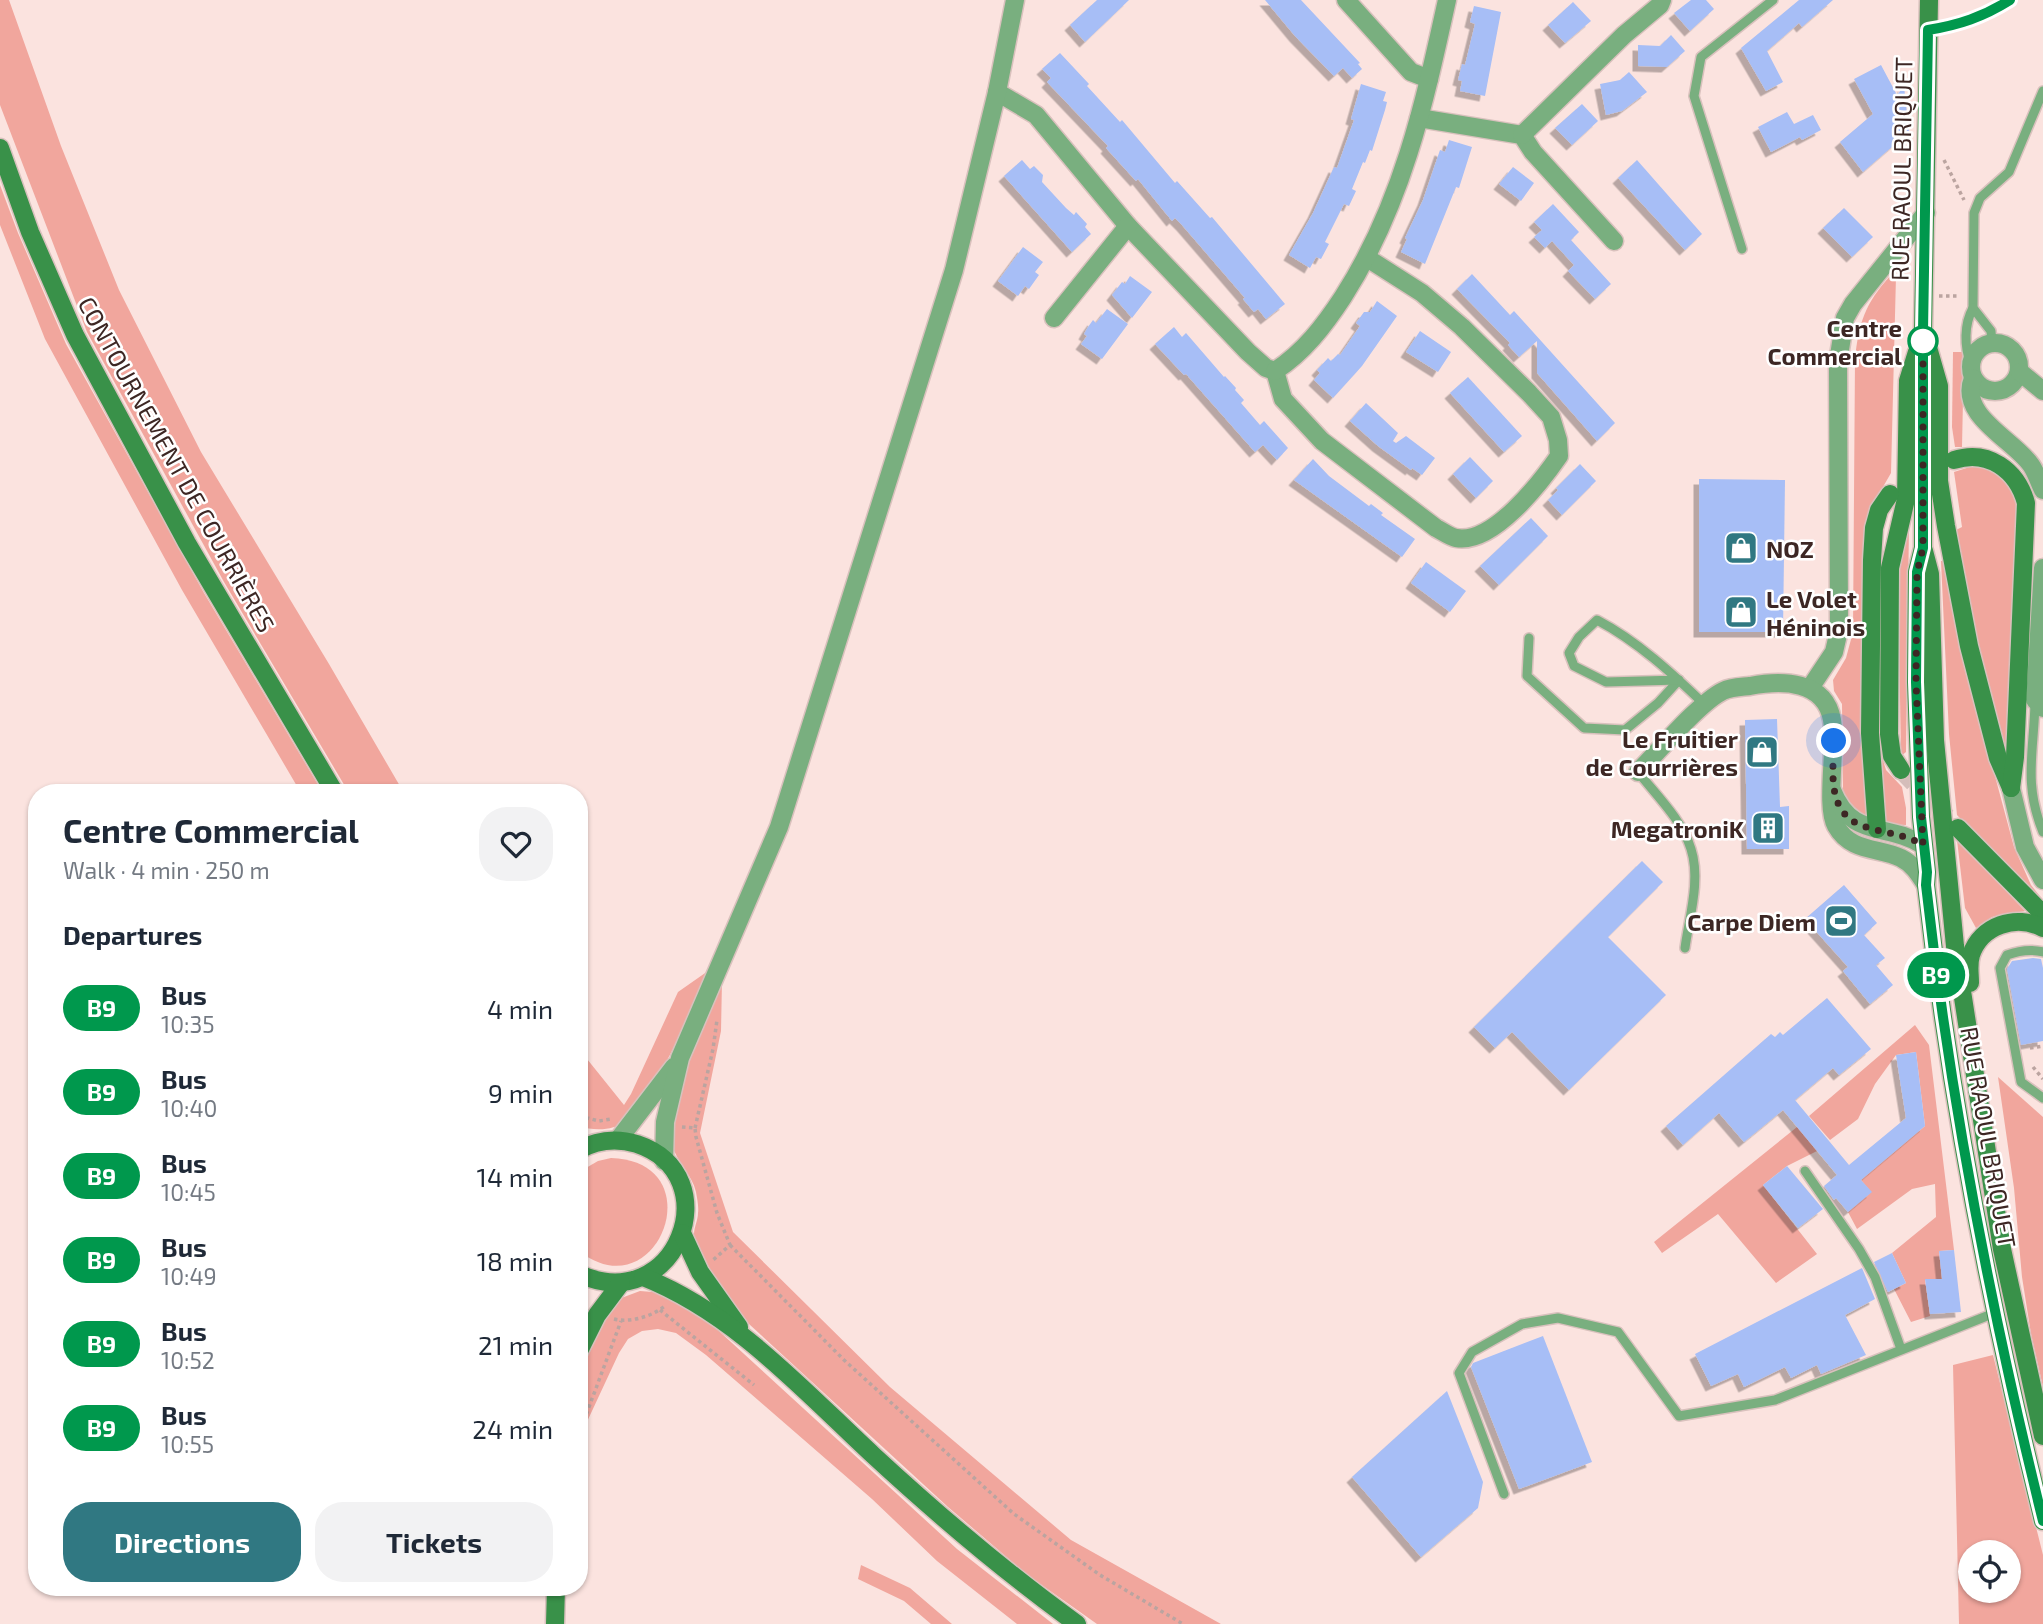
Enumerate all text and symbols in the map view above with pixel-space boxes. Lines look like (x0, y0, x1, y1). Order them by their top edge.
street label: RUE RAOUL BRIQUET (1885, 57, 1917, 281)
street label: CONTOURNEMENT DE COURRIÈRES (73, 291, 281, 637)
place label: Centre Commercial (1767, 313, 1902, 370)
marker: Centre Commercial (1908, 326, 1938, 356)
shop icon: NOZ (1722, 529, 1760, 567)
place label: NOZ (1766, 534, 1814, 563)
place label: Le Volet Héninois (1766, 584, 1865, 641)
shop icon: Le Volet Héninois (1722, 593, 1760, 631)
your location (1816, 723, 1851, 758)
place label: Le Fruitier de Courrières (1585, 724, 1739, 781)
shop icon: Le Fruitier de Courrières (1743, 733, 1781, 771)
button: heart (479, 807, 553, 881)
building icon: MegatroniK (1749, 809, 1787, 847)
text: Centre Commercial (63, 810, 359, 850)
place label: MegatroniK (1611, 814, 1745, 843)
text: Walk · 4 min · 250 m (63, 856, 270, 884)
sports icon: Carpe Diem (1822, 902, 1860, 940)
place label: Carpe Diem (1687, 907, 1816, 936)
text: Departures (63, 919, 202, 950)
line badge: B9 (1904, 952, 1968, 998)
text: B9 (1921, 960, 1951, 989)
text: Bus (161, 979, 207, 1010)
text: B9 (87, 993, 116, 1022)
text: 4 min (487, 993, 553, 1024)
text: 10:35 (161, 1010, 215, 1038)
street label: RUE RAOUL BRIQUET (1955, 1024, 2023, 1250)
text: Bus (161, 1063, 207, 1094)
text: B9 (87, 1077, 116, 1106)
text: 9 min (488, 1077, 553, 1108)
text: 10:40 (161, 1094, 217, 1122)
text: Bus (161, 1147, 207, 1178)
text: B9 (87, 1161, 116, 1190)
text: 14 min (477, 1161, 553, 1192)
text: 10:45 (161, 1178, 216, 1206)
text: Bus (161, 1231, 207, 1262)
text: B9 (87, 1245, 116, 1274)
text: 18 min (477, 1245, 553, 1276)
text: 10:49 (161, 1262, 217, 1290)
text: Bus (161, 1315, 207, 1346)
text: B9 (87, 1329, 116, 1358)
text: 21 min (478, 1329, 553, 1360)
text: 10:52 (161, 1346, 215, 1374)
text: Bus (161, 1399, 207, 1430)
text: B9 (87, 1413, 116, 1442)
text: 24 min (472, 1413, 553, 1444)
text: 10:55 (161, 1430, 214, 1458)
button: Directions (63, 1502, 301, 1582)
button: Tickets (315, 1502, 553, 1582)
map controls (1958, 1540, 2021, 1603)
button: locate (1958, 1540, 2021, 1603)

